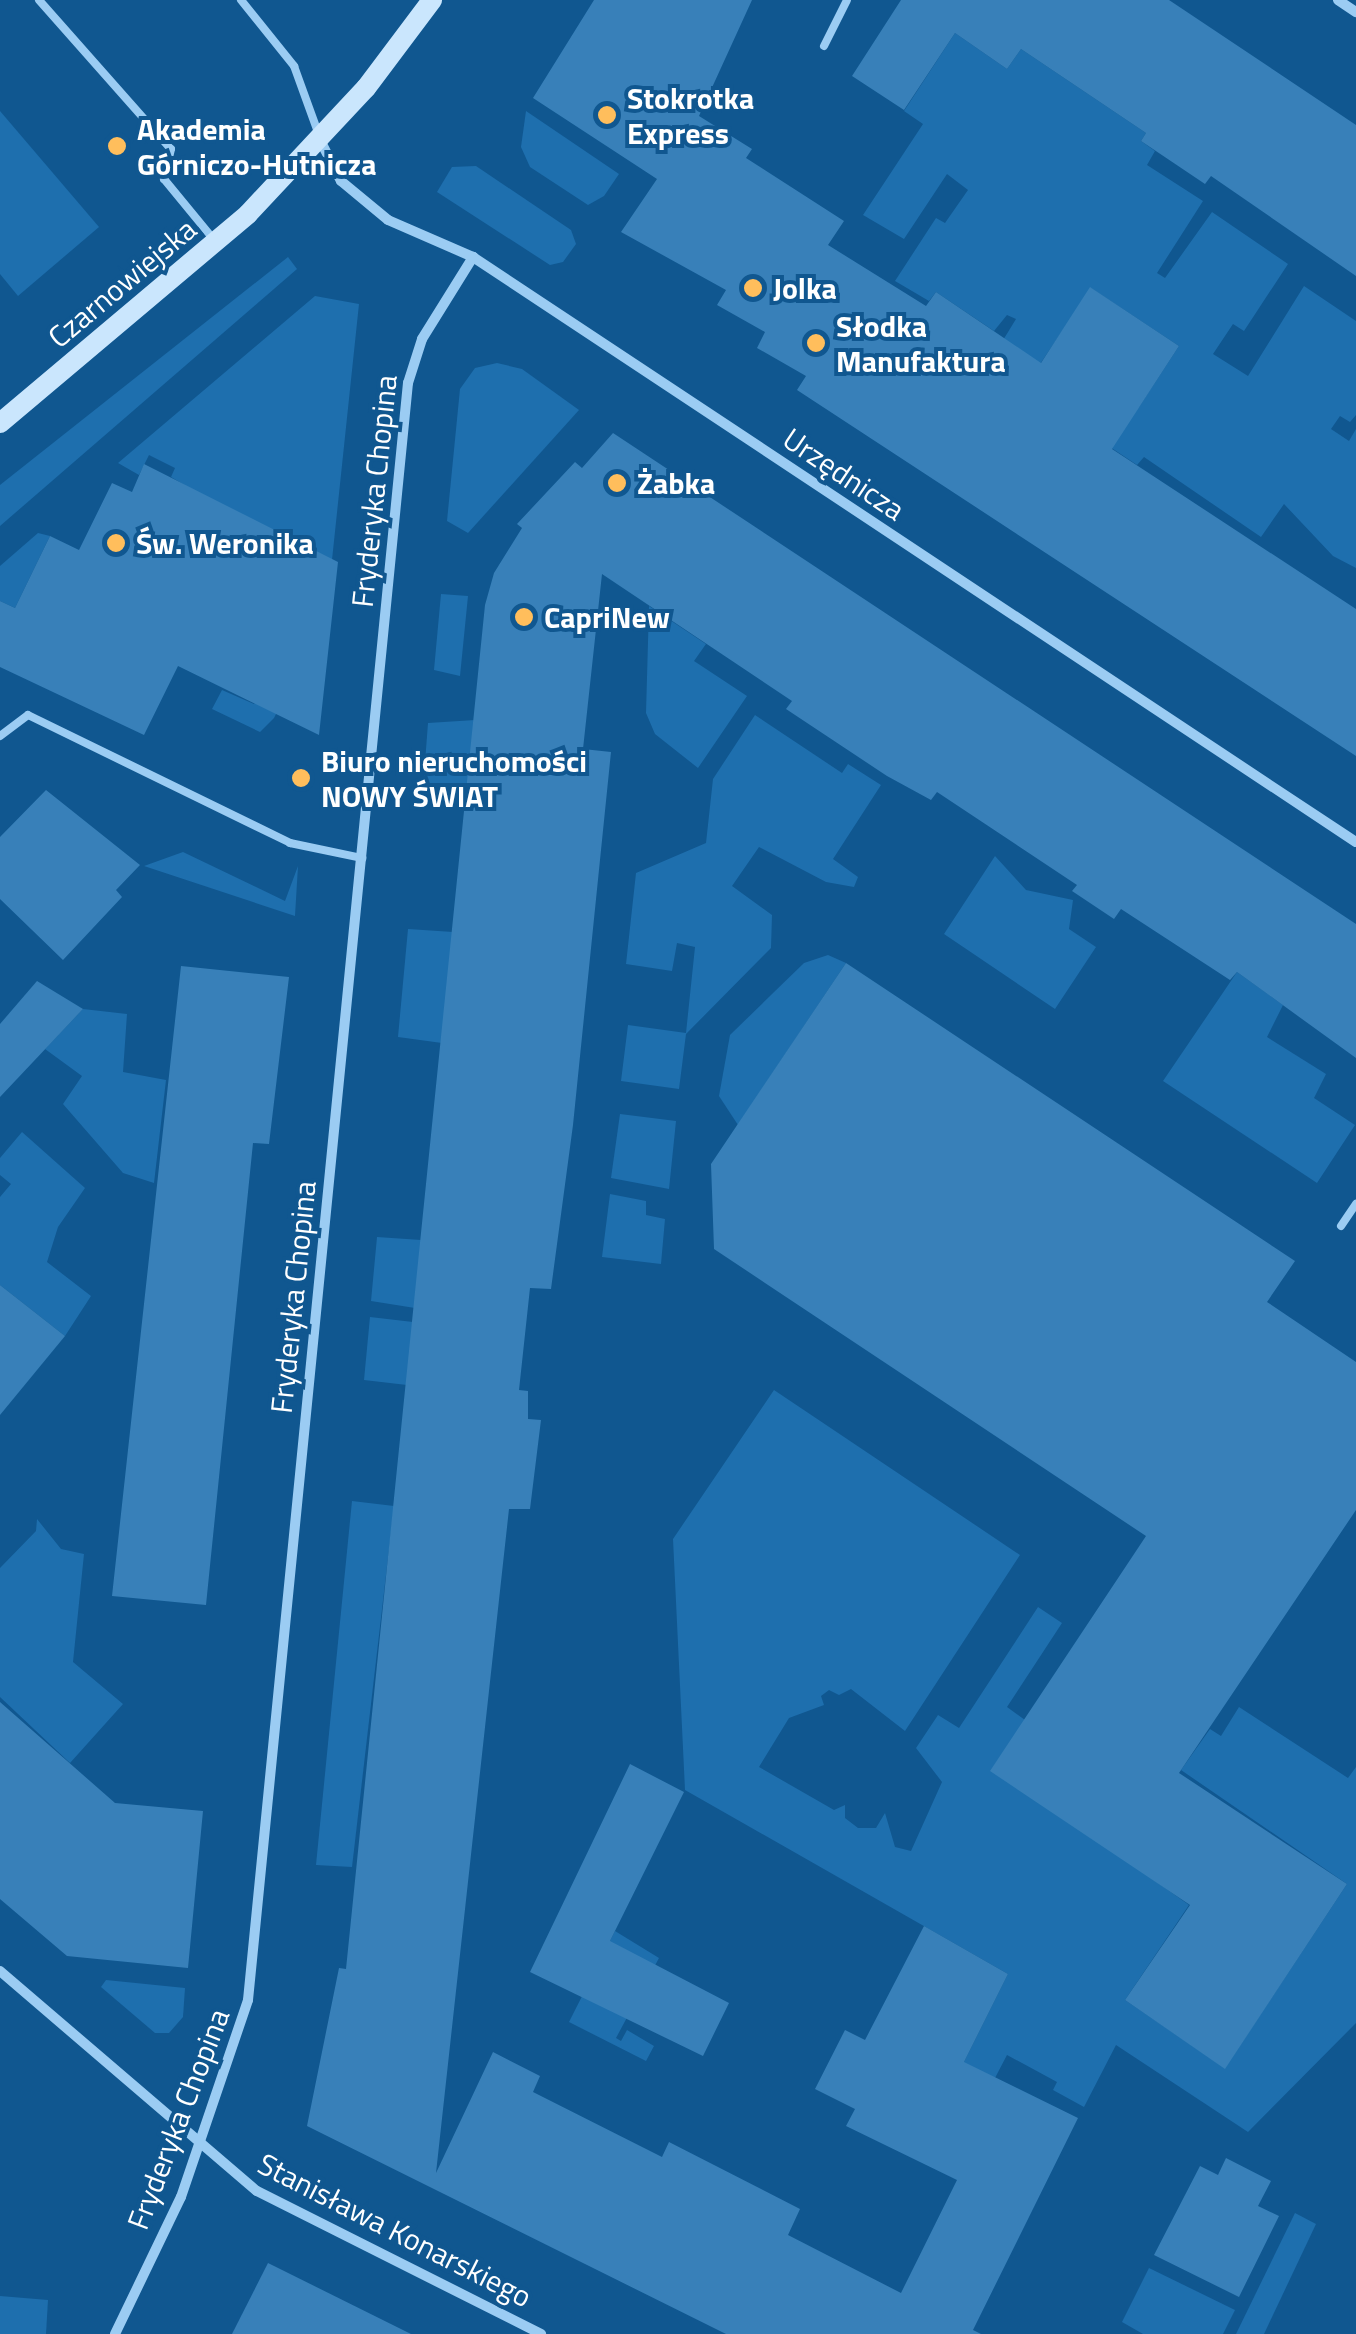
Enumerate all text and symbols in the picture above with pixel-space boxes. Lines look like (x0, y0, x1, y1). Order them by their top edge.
place label: Stokrotka Express (627, 80, 754, 150)
marker: Stokrotka Express (596, 104, 618, 126)
place label: Akademia Górniczo-Hutnicza (137, 111, 376, 182)
marker: Akademia Górniczo-Hutnicza (106, 135, 128, 157)
street label: Czarnowiejska (41, 211, 203, 355)
place label: Jolka (773, 270, 837, 306)
marker: Jolka (742, 277, 764, 299)
place label: Słodka Manufaktura (836, 308, 1006, 378)
marker: Słodka Manufaktura (805, 332, 827, 354)
street label: Fryderyka Chopina (344, 373, 404, 609)
street label: Urzędnicza (776, 420, 912, 528)
place label: Żabka (637, 465, 715, 501)
marker: Żabka (606, 472, 628, 494)
place label: Św. Weronika (136, 525, 314, 561)
marker: Św. Weronika (105, 532, 127, 554)
place label: CapriNew (544, 599, 670, 635)
marker: CapriNew (513, 606, 535, 628)
place label: Biuro nieruchomości NOWY ŚWIAT (321, 743, 587, 814)
marker: Biuro nieruchomości NOWY ŚWIAT (290, 767, 312, 789)
street label: Fryderyka Chopina (263, 1179, 323, 1415)
street label: Fryderyka Chopina (119, 2004, 237, 2234)
street label: Stanisława Konarskiego (252, 2145, 538, 2315)

